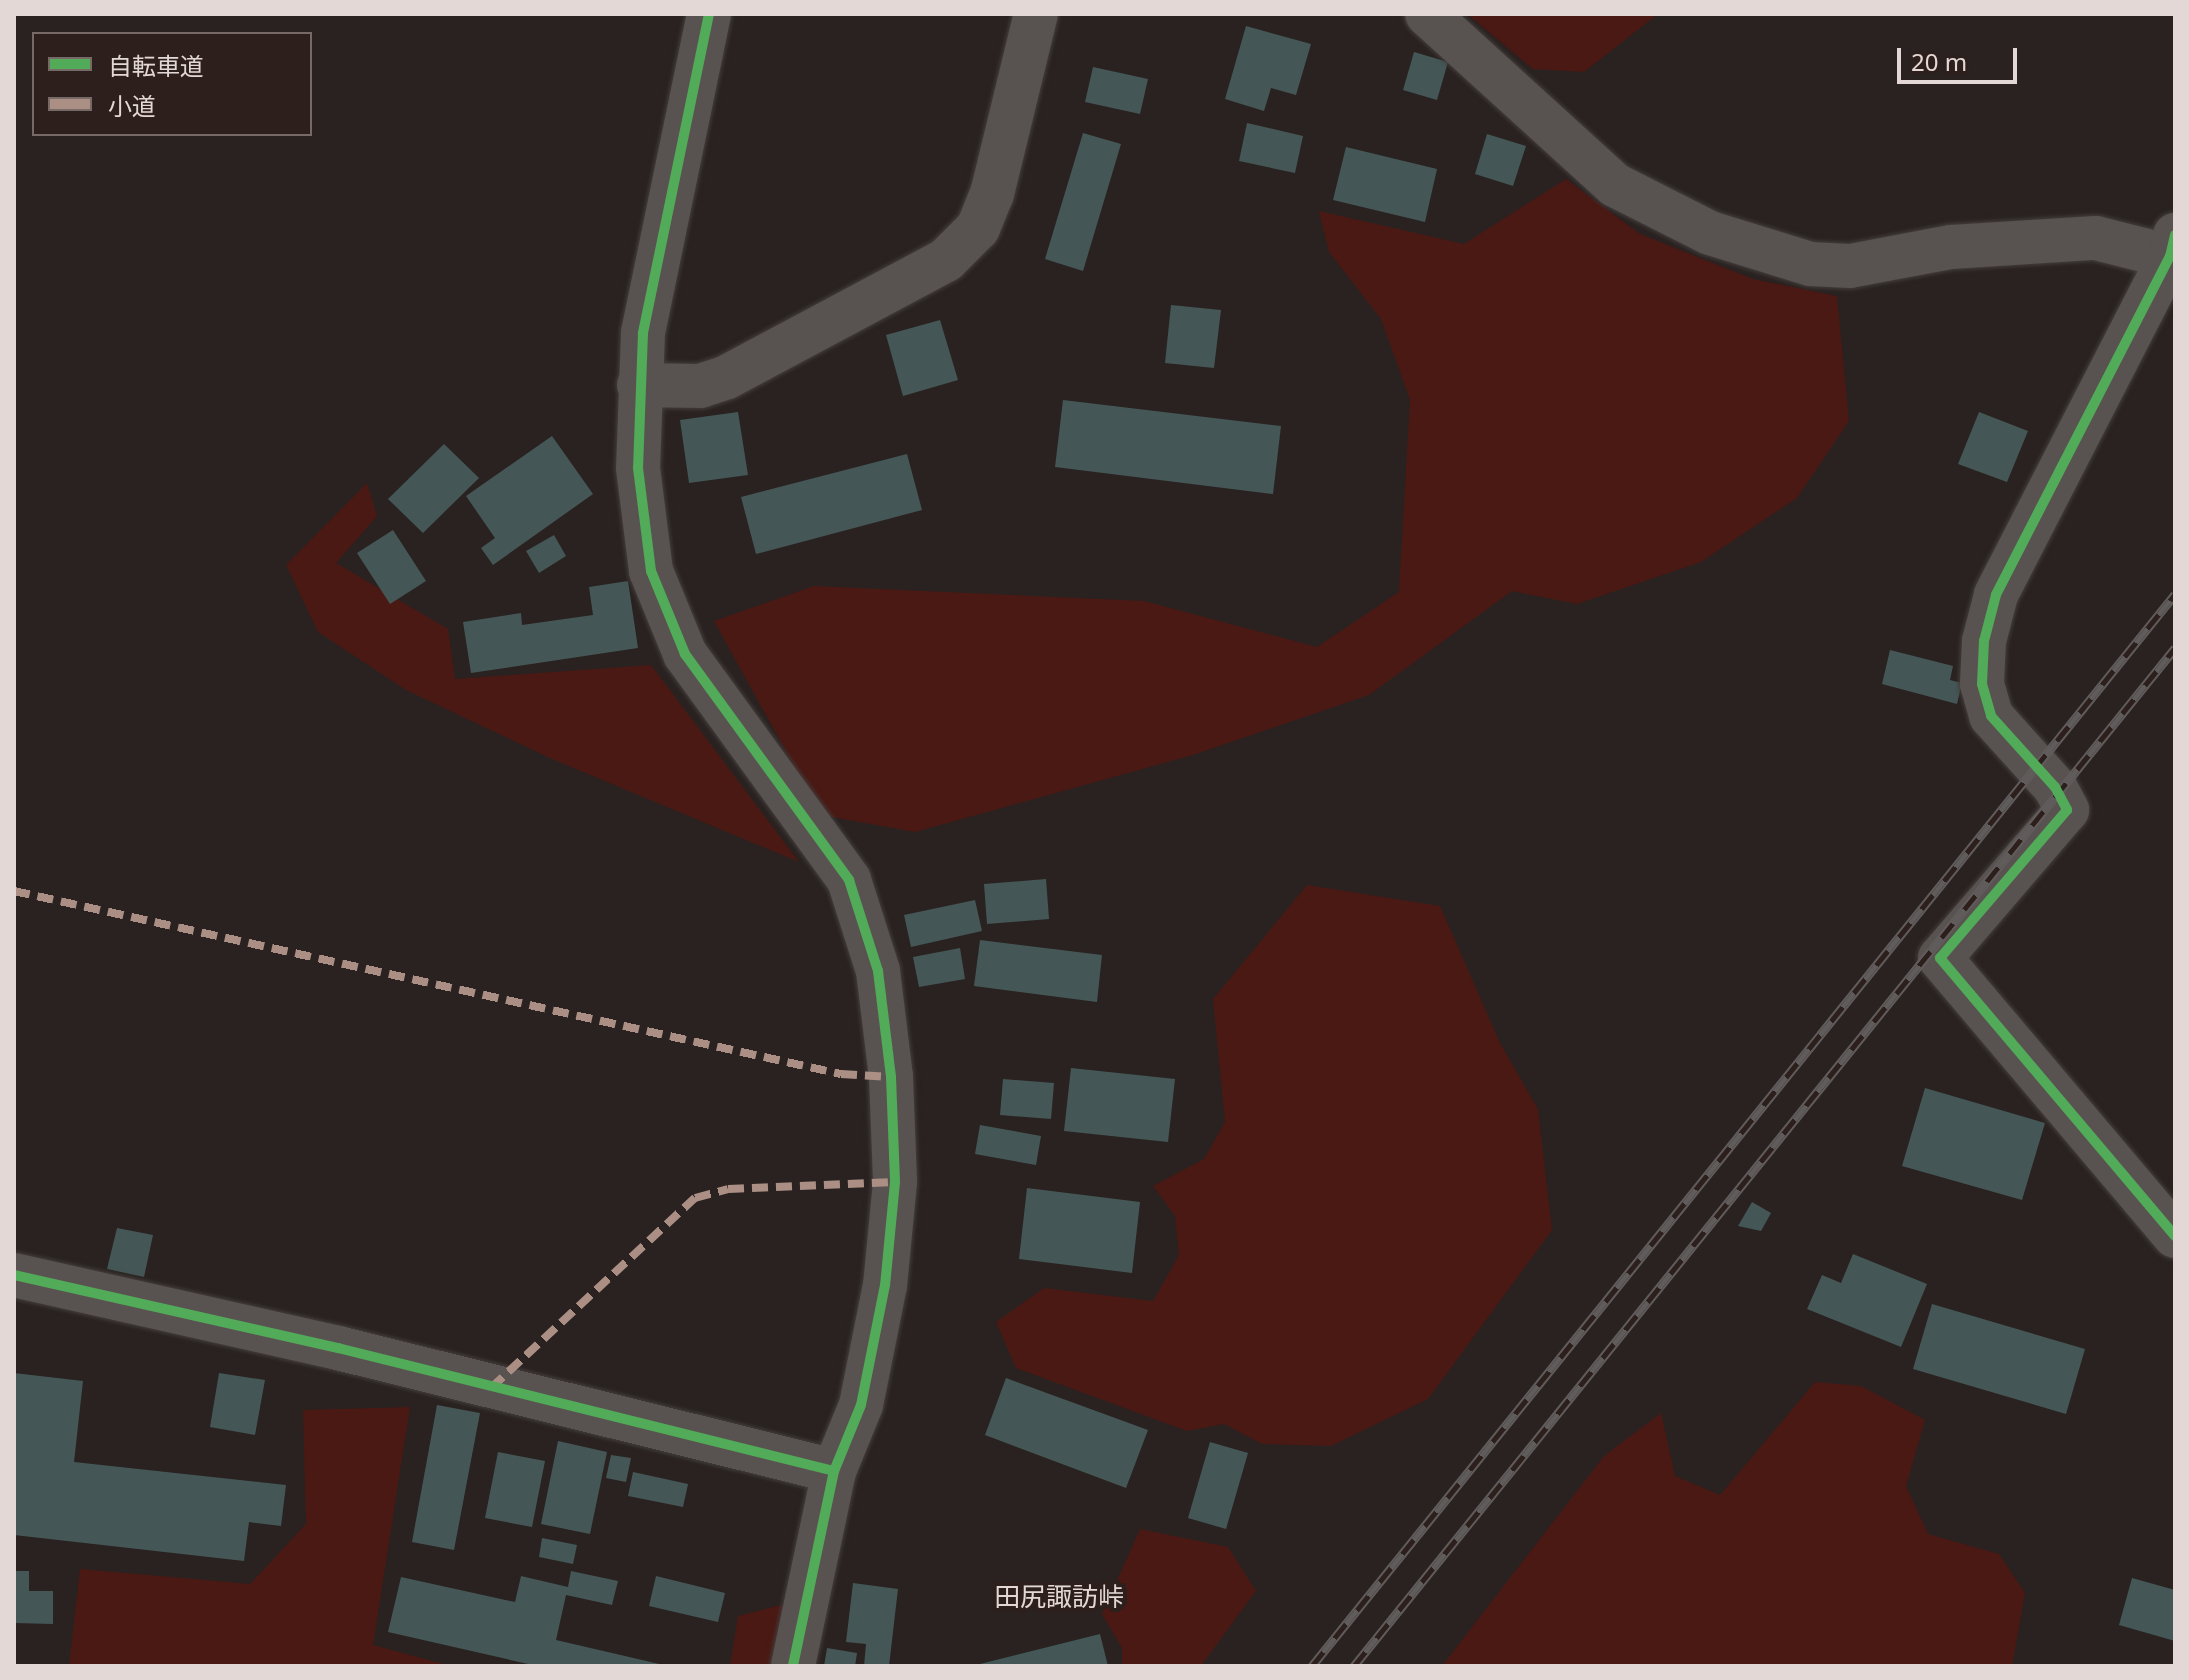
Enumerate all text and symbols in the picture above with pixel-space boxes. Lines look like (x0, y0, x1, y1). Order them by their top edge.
legend (32, 32, 312, 136)
scale bar (1901, 32, 2021, 82)
text: 20 m (1911, 45, 1967, 78)
text: 自転車道 (108, 49, 204, 82)
text: 小道 (108, 89, 156, 122)
district label: 田尻諏訪峠 (994, 1581, 1124, 1613)

